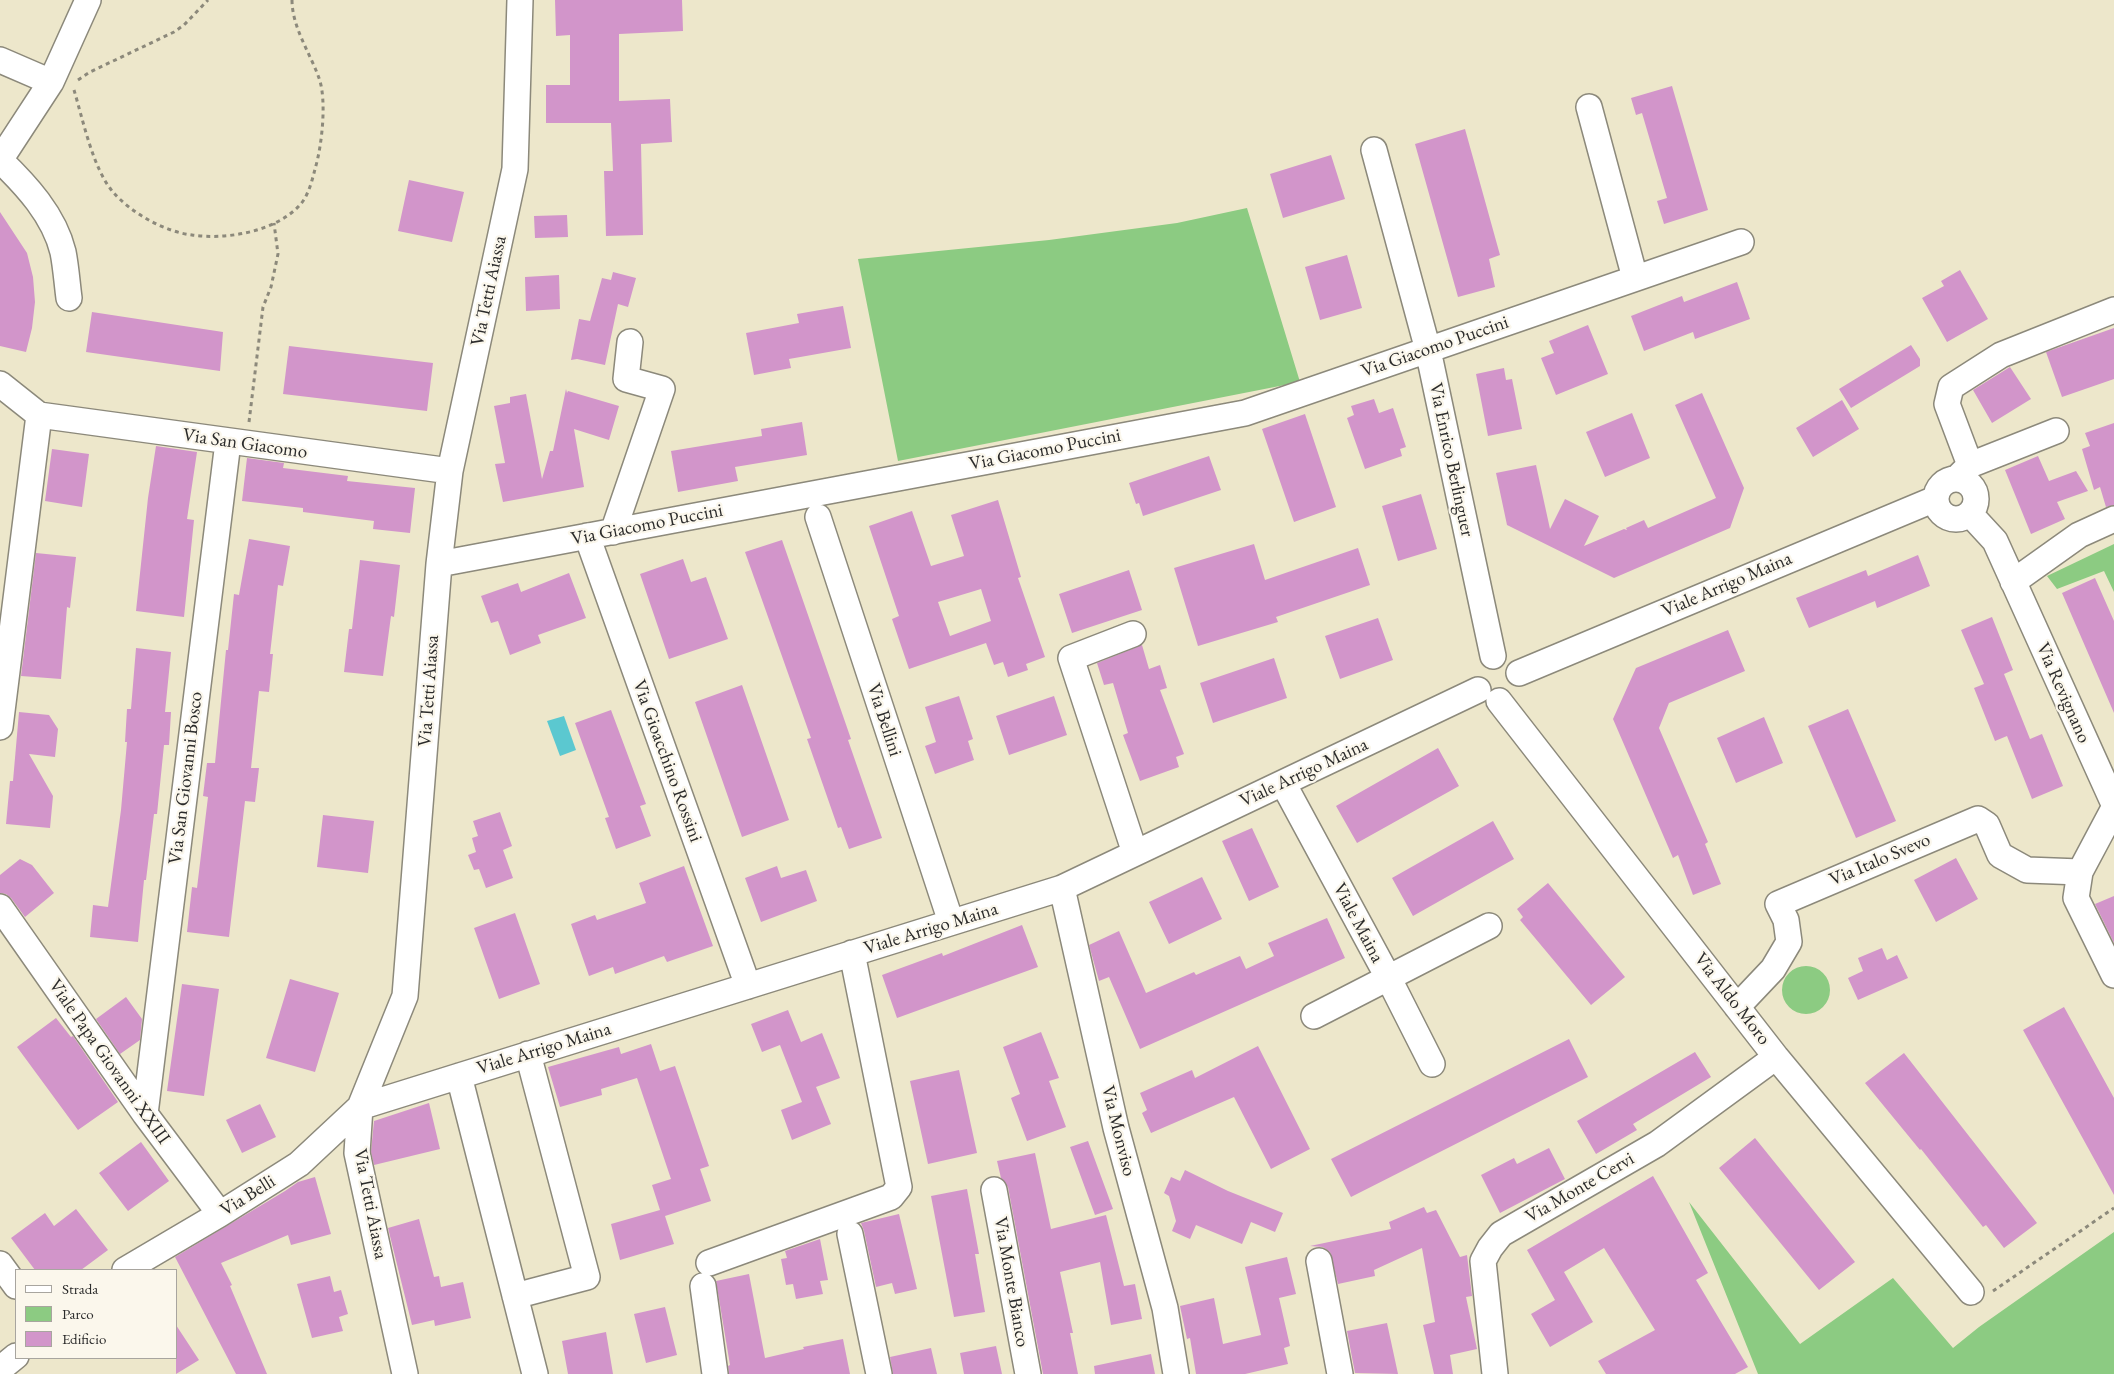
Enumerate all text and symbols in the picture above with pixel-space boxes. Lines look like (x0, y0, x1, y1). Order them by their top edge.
street label: Via Tetti Aiassa (466, 234, 512, 348)
street label: Via Giacomo Puccini (1358, 311, 1512, 383)
street label: Via Enrico Berlinguer (1424, 381, 1478, 539)
street label: Via San Giacomo (181, 424, 309, 464)
street label: Via Giacomo Puccini (967, 424, 1123, 476)
street label: Via Giacomo Puccini (569, 499, 725, 551)
street label: Viale Arrigo Maina (1659, 547, 1795, 623)
street label: Via Tetti Aiassa (414, 634, 444, 748)
street label: Via Revignano (2031, 639, 2095, 747)
street label: Via Gioacchino Rossini (627, 677, 707, 845)
street label: Via Bellini (862, 681, 906, 759)
street label: Via San Giovanni Bosco (164, 690, 208, 866)
street label: Viale Arrigo Maina (1236, 733, 1372, 813)
street label: Via Italo Svevo (1826, 828, 1934, 892)
street label: Viale Maina (1328, 879, 1388, 967)
street label: Viale Arrigo Maina (861, 898, 1001, 960)
street label: Via Aldo Moro (1689, 948, 1775, 1050)
street label: Viale Papa Giovanni XXIII (43, 975, 175, 1149)
street label: Viale Arrigo Maina (474, 1018, 614, 1080)
street label: Via Monviso (1096, 1083, 1140, 1179)
street label: Via Tetti Aiassa (348, 1147, 392, 1261)
street label: Via Monte Cervi (1521, 1148, 1639, 1228)
street label: Via Belli (216, 1170, 280, 1222)
street label: Via Monte Bianco (988, 1215, 1034, 1349)
legend (15, 1269, 178, 1359)
text: Strada (62, 1279, 98, 1298)
text: Parco (62, 1304, 94, 1323)
text: Edificio (62, 1329, 106, 1348)

